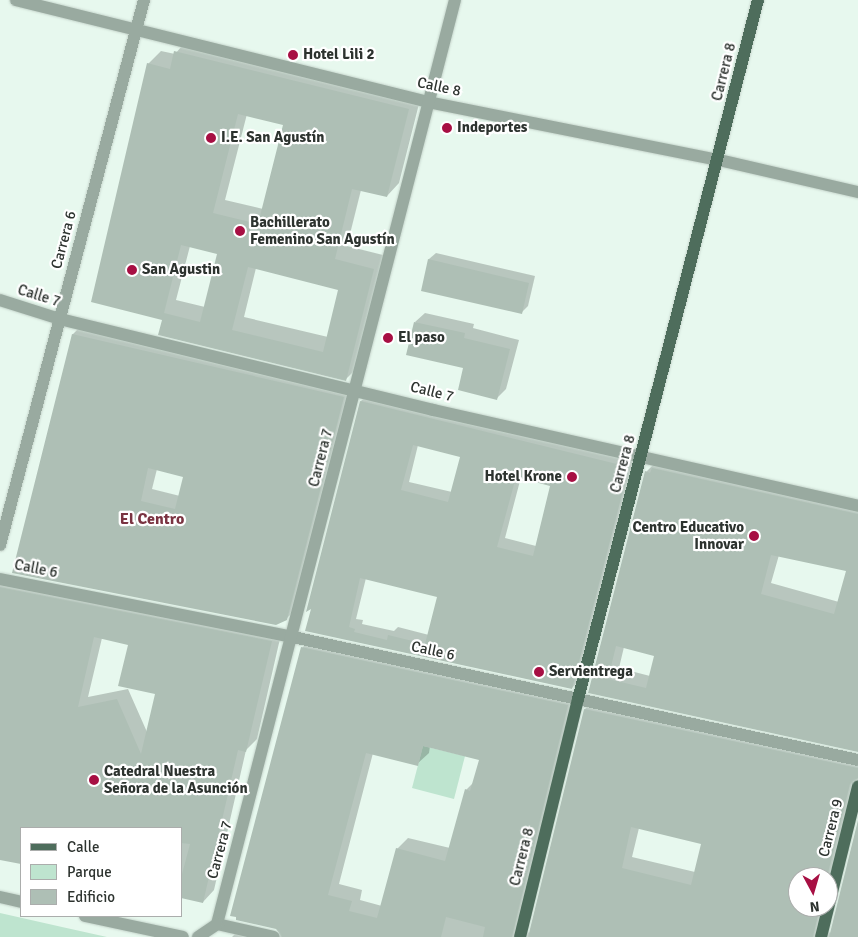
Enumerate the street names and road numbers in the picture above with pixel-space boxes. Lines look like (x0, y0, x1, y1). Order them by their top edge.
street label: Carrera 8 (708, 41, 740, 103)
street label: Calle 8 (416, 74, 462, 100)
street label: Carrera 6 (48, 209, 80, 271)
street label: Calle 7 (15, 281, 63, 311)
street label: Calle 7 (408, 378, 456, 406)
street label: Carrera 7 (305, 427, 337, 489)
street label: Carrera 8 (607, 433, 639, 495)
street label: Calle 6 (13, 556, 59, 582)
street label: Calle 6 (410, 638, 456, 664)
street label: Carrera 9 (815, 797, 847, 859)
street label: Carrera 7 (204, 819, 236, 881)
street label: Carrera 8 (506, 826, 538, 888)

